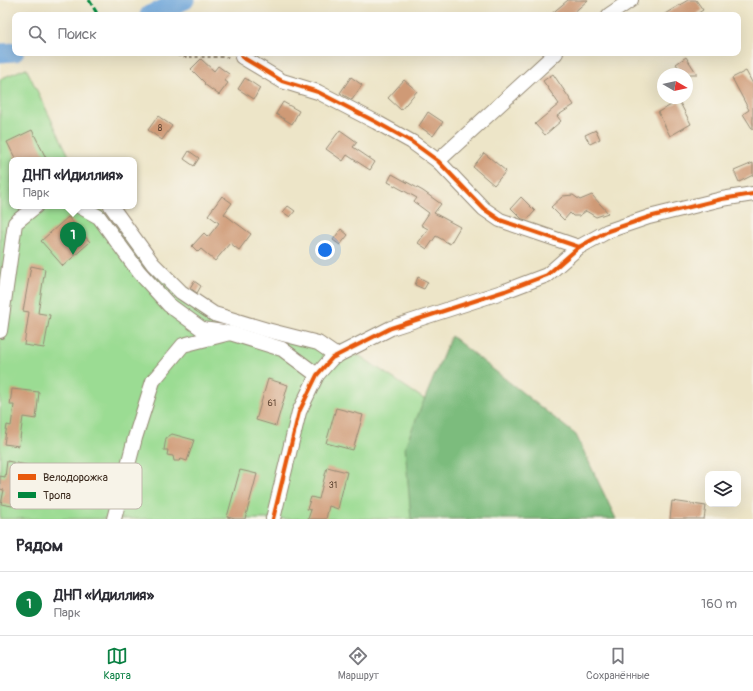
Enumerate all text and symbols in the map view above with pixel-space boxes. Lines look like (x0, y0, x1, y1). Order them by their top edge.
search box (12, 12, 741, 56)
icon: search (26, 23, 48, 45)
text: Поиск (58, 25, 97, 44)
north arrow (657, 68, 693, 104)
house number: 8 (158, 123, 163, 134)
popup (9, 157, 137, 209)
text: ДНП «Идиллия» (23, 166, 123, 185)
text: Парк (23, 185, 50, 201)
pin: 1 (60, 222, 86, 255)
your location (315, 240, 335, 260)
house number: 61 (268, 398, 276, 409)
legend (10, 463, 142, 509)
text: Велодорожка (43, 471, 108, 484)
map controls (705, 471, 741, 507)
button: layers (705, 471, 741, 507)
house number: 31 (329, 480, 337, 491)
text: Тропа (43, 489, 71, 502)
text: Рядом (16, 535, 63, 556)
text: ДНП «Идиллия» (54, 586, 154, 605)
text: 1 (26, 596, 32, 612)
text: 160 m (701, 596, 737, 612)
text: Парк (54, 605, 81, 621)
tab: Карта (103, 645, 131, 682)
tab: Маршрут (338, 645, 379, 682)
tab: Сохранённые (586, 645, 650, 682)

